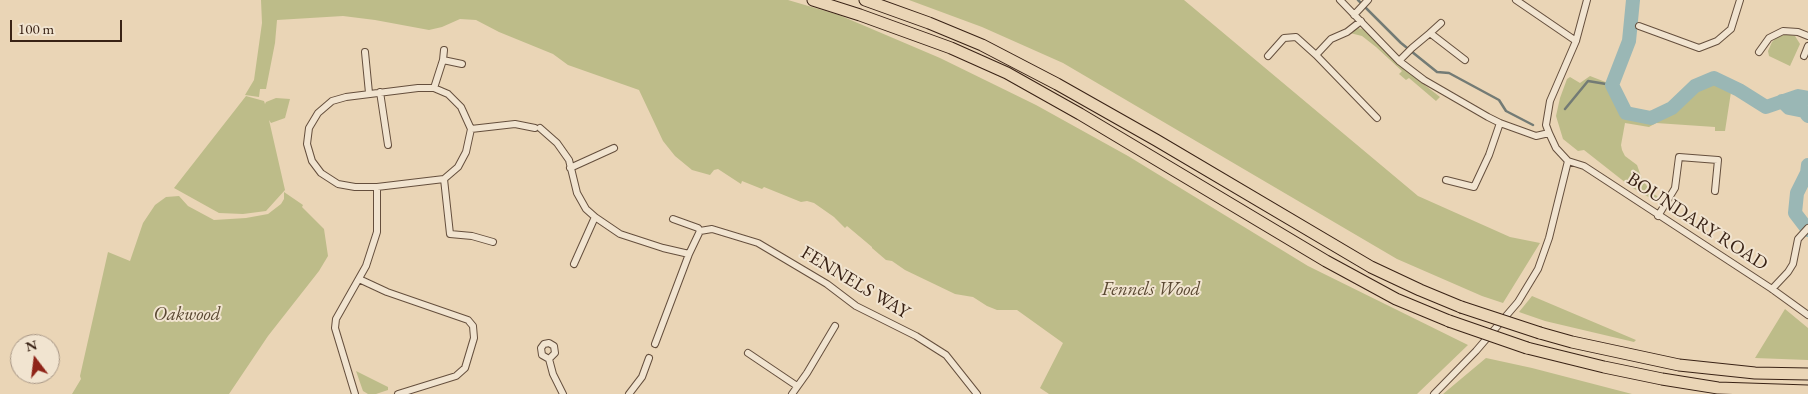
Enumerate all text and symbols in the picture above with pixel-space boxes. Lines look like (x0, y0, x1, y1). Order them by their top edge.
scale bar (12, 10, 125, 42)
text: 100 m (18, 19, 54, 38)
street label: BOUNDARY ROAD (1622, 168, 1772, 276)
street label: FENNELS WAY (797, 242, 913, 324)
park label: Fennels Wood (1102, 279, 1200, 301)
park label: Oakwood (154, 304, 220, 326)
north arrow (10, 334, 60, 384)
text: N (24, 335, 39, 356)

